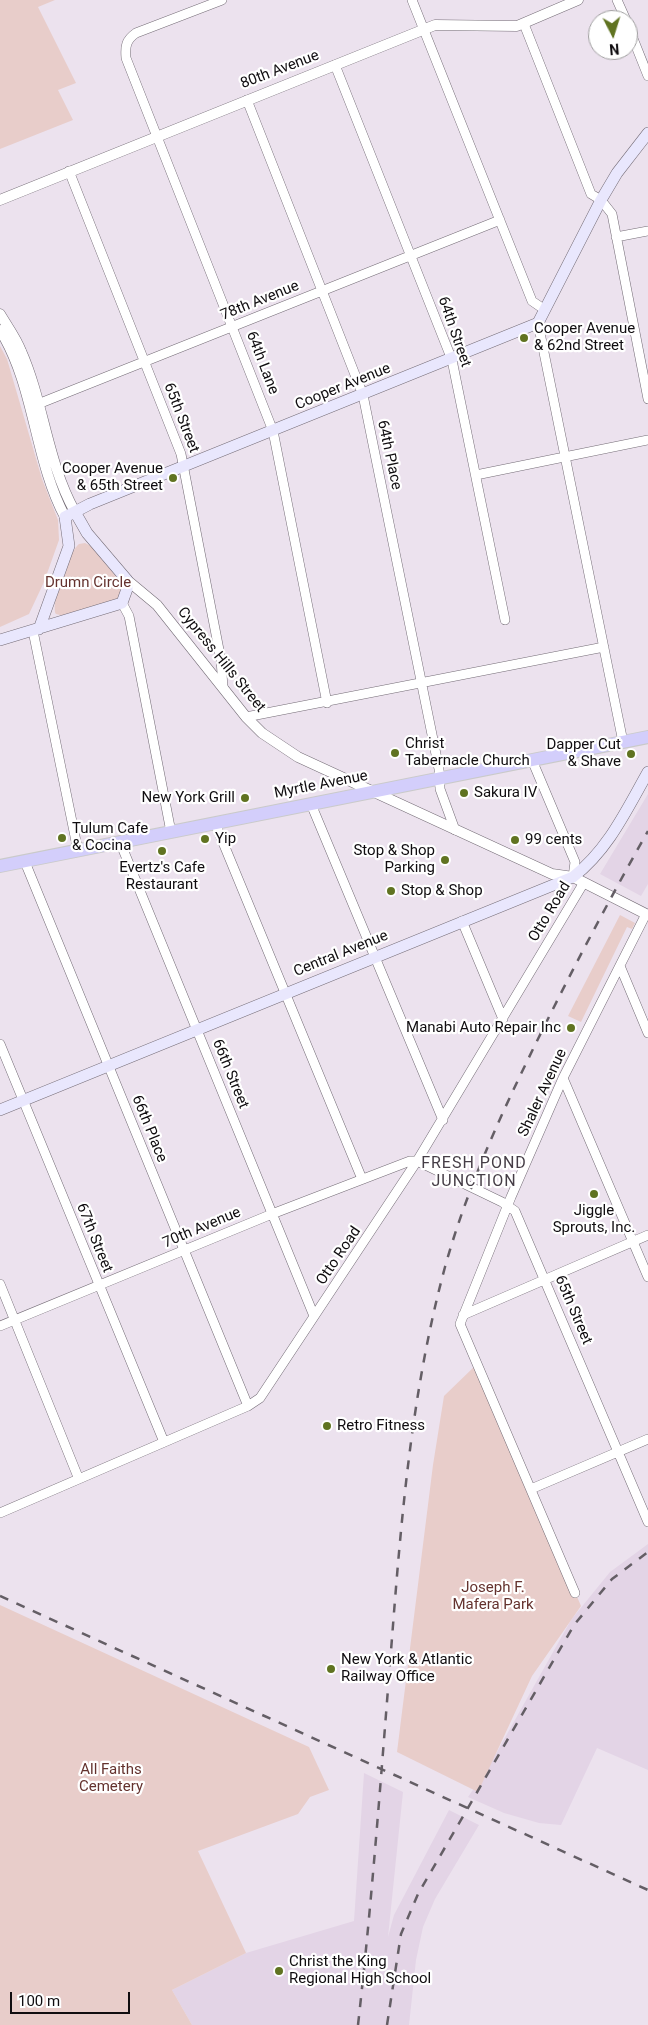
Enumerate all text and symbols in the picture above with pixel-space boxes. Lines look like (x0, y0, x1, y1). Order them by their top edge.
north arrow (588, 10, 638, 60)
text: N (609, 41, 620, 57)
street label: 80th Avenue (238, 47, 322, 93)
street label: 78th Avenue (218, 277, 302, 325)
street label: 64th Street (434, 294, 474, 370)
place label: Cooper Avenue & 62nd Street (534, 320, 635, 355)
street label: 64th Lane (242, 329, 282, 397)
marker: Cooper Avenue & 62nd Street (518, 332, 530, 344)
street label: Cooper Avenue (293, 360, 393, 414)
street label: 65th Street (159, 381, 203, 455)
street label: 64th Place (373, 418, 405, 492)
place label: Cooper Avenue & 65th Street (62, 460, 163, 495)
marker: Cooper Avenue & 65th Street (167, 472, 179, 484)
park label: Drumn Circle (45, 574, 131, 592)
street label: Cypress Hills Street (173, 604, 269, 716)
place label: Christ Tabernacle Church (405, 735, 530, 770)
place label: Dapper Cut & Shave (546, 736, 621, 771)
marker: Christ Tabernacle Church (389, 747, 401, 759)
marker: Dapper Cut & Shave (625, 748, 637, 760)
street label: Myrtle Avenue (273, 767, 369, 803)
place label: Sakura IV (474, 784, 537, 802)
marker: Sakura IV (458, 787, 470, 799)
place label: New York Grill (142, 789, 235, 807)
marker: New York Grill (239, 792, 251, 804)
place label: Tulum Cafe & Cocina (72, 820, 148, 855)
place label: Yip (215, 830, 236, 848)
place label: 99 cents (525, 831, 582, 849)
marker: Tulum Cafe & Cocina (56, 832, 68, 844)
marker: Yip (199, 833, 211, 845)
marker: 99 cents (509, 834, 521, 846)
place label: Stop & Shop Parking (353, 842, 435, 877)
marker: Evertz's Cafe Restaurant (156, 845, 168, 857)
marker: Stop & Shop Parking (439, 854, 451, 866)
place label: Evertz's Cafe Restaurant (119, 859, 205, 894)
street label: Otto Road (525, 879, 575, 945)
place label: Stop & Shop (401, 882, 483, 900)
marker: Stop & Shop (385, 885, 397, 897)
street label: Central Avenue (291, 927, 391, 981)
place label: Manabi Auto Repair Inc (406, 1019, 561, 1037)
marker: Manabi Auto Repair Inc (565, 1022, 577, 1034)
street label: 66th Street (208, 1037, 252, 1111)
street label: Shaler Avenue (515, 1046, 571, 1140)
street label: 66th Place (127, 1093, 171, 1165)
district label: FRESH POND JUNCTION (420, 1154, 528, 1192)
marker: Jiggle Sprouts, Inc. (588, 1188, 600, 1200)
street label: 67th Street (72, 1201, 116, 1275)
place label: Jiggle Sprouts, Inc. (553, 1202, 635, 1237)
street label: 70th Avenue (160, 1204, 244, 1252)
street label: Otto Road (313, 1223, 365, 1289)
street label: 65th Street (550, 1273, 596, 1347)
place label: Retro Fitness (337, 1417, 425, 1435)
marker: Retro Fitness (321, 1420, 333, 1432)
park label: Joseph F. Mafera Park (452, 1579, 534, 1614)
place label: New York & Atlantic Railway Office (341, 1651, 472, 1686)
marker: New York & Atlantic Railway Office (325, 1663, 337, 1675)
park label: All Faiths Cemetery (79, 1761, 143, 1796)
place label: Christ the King Regional High School (289, 1953, 431, 1988)
marker: Christ the King Regional High School (273, 1965, 285, 1977)
scale bar (12, 1982, 132, 2014)
text: 100 m (18, 1992, 60, 2010)

